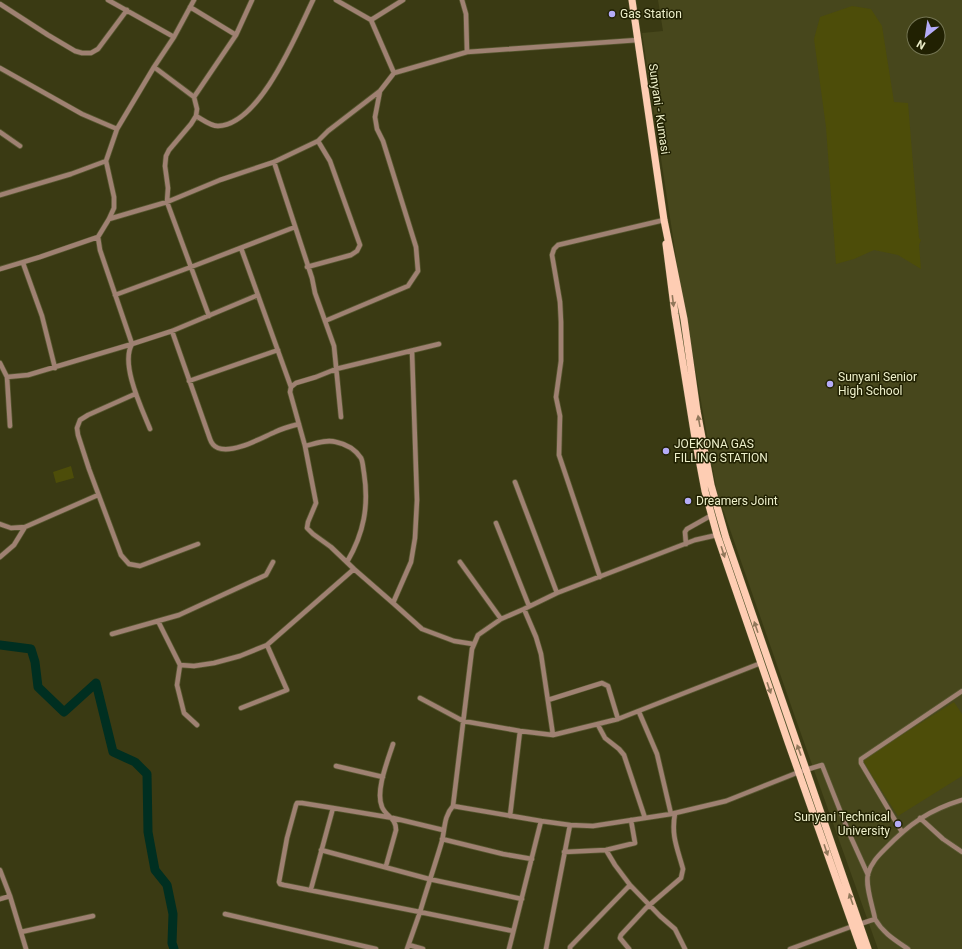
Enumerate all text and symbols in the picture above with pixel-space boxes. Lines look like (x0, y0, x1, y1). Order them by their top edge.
place label: Gas Station (620, 7, 682, 21)
marker: Gas Station (607, 9, 617, 19)
north arrow (906, 16, 946, 56)
text: N (914, 37, 928, 52)
street label: Sunyani - Kumasi (646, 63, 672, 155)
one-way arrow (670, 295, 676, 307)
place label: Sunyani Senior High School (838, 370, 917, 398)
marker: Sunyani Senior High School (825, 379, 835, 389)
one-way arrow (695, 415, 701, 427)
place label: JOEKONA GAS FILLING STATION (674, 437, 768, 465)
marker: JOEKONA GAS FILLING STATION (661, 446, 671, 456)
place label: Dreamers Joint (696, 494, 778, 508)
marker: Dreamers Joint (683, 496, 693, 506)
one-way arrow (720, 546, 726, 558)
one-way arrow (753, 621, 759, 633)
one-way arrow (767, 682, 773, 694)
one-way arrow (796, 743, 802, 755)
place label: Sunyani Technical University (794, 810, 890, 838)
marker: Sunyani Technical University (893, 819, 903, 829)
one-way arrow (823, 845, 829, 857)
one-way arrow (848, 893, 854, 905)

